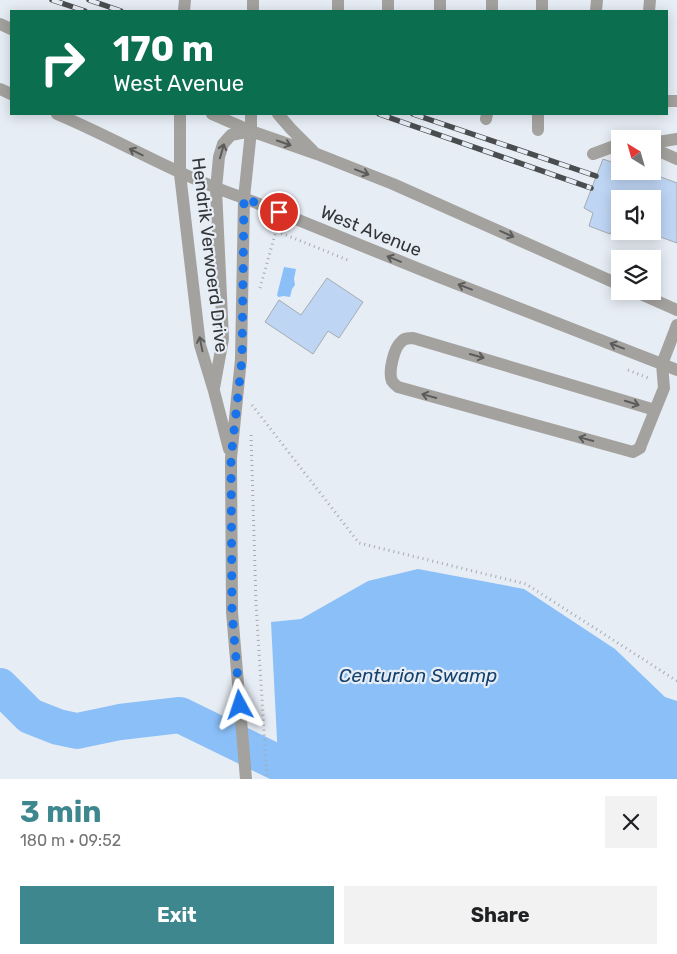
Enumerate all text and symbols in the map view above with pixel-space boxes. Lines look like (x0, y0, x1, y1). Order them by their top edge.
text: 170 m (113, 28, 214, 70)
icon: right (30, 30, 95, 95)
text: West Avenue (113, 70, 244, 97)
north arrow (611, 130, 661, 180)
map controls (611, 130, 661, 300)
one-way arrow (275, 139, 291, 148)
one-way arrow (217, 143, 227, 159)
one-way arrow (129, 147, 144, 156)
street label: Hendrik Verwoerd Drive (187, 156, 233, 354)
one-way arrow (354, 168, 369, 177)
button: sound (611, 190, 661, 240)
pin (258, 191, 300, 233)
icon: arrive (265, 198, 293, 226)
street label: West Avenue (317, 201, 425, 261)
one-way arrow (499, 230, 514, 240)
button: layers (611, 250, 661, 300)
one-way arrow (387, 253, 402, 263)
one-way arrow (458, 282, 473, 291)
one-way arrow (196, 336, 205, 352)
one-way arrow (610, 341, 625, 350)
one-way arrow (468, 352, 484, 362)
one-way arrow (422, 391, 438, 400)
one-way arrow (624, 399, 640, 408)
one-way arrow (578, 434, 594, 444)
water label: Centurion Swamp (339, 664, 497, 687)
position arrow (213, 678, 265, 730)
text: 3 min (20, 794, 102, 830)
button: close (605, 796, 657, 848)
text: 180 m · 09:52 (20, 831, 121, 850)
button: Exit (20, 886, 334, 944)
button: Share (344, 886, 657, 944)

